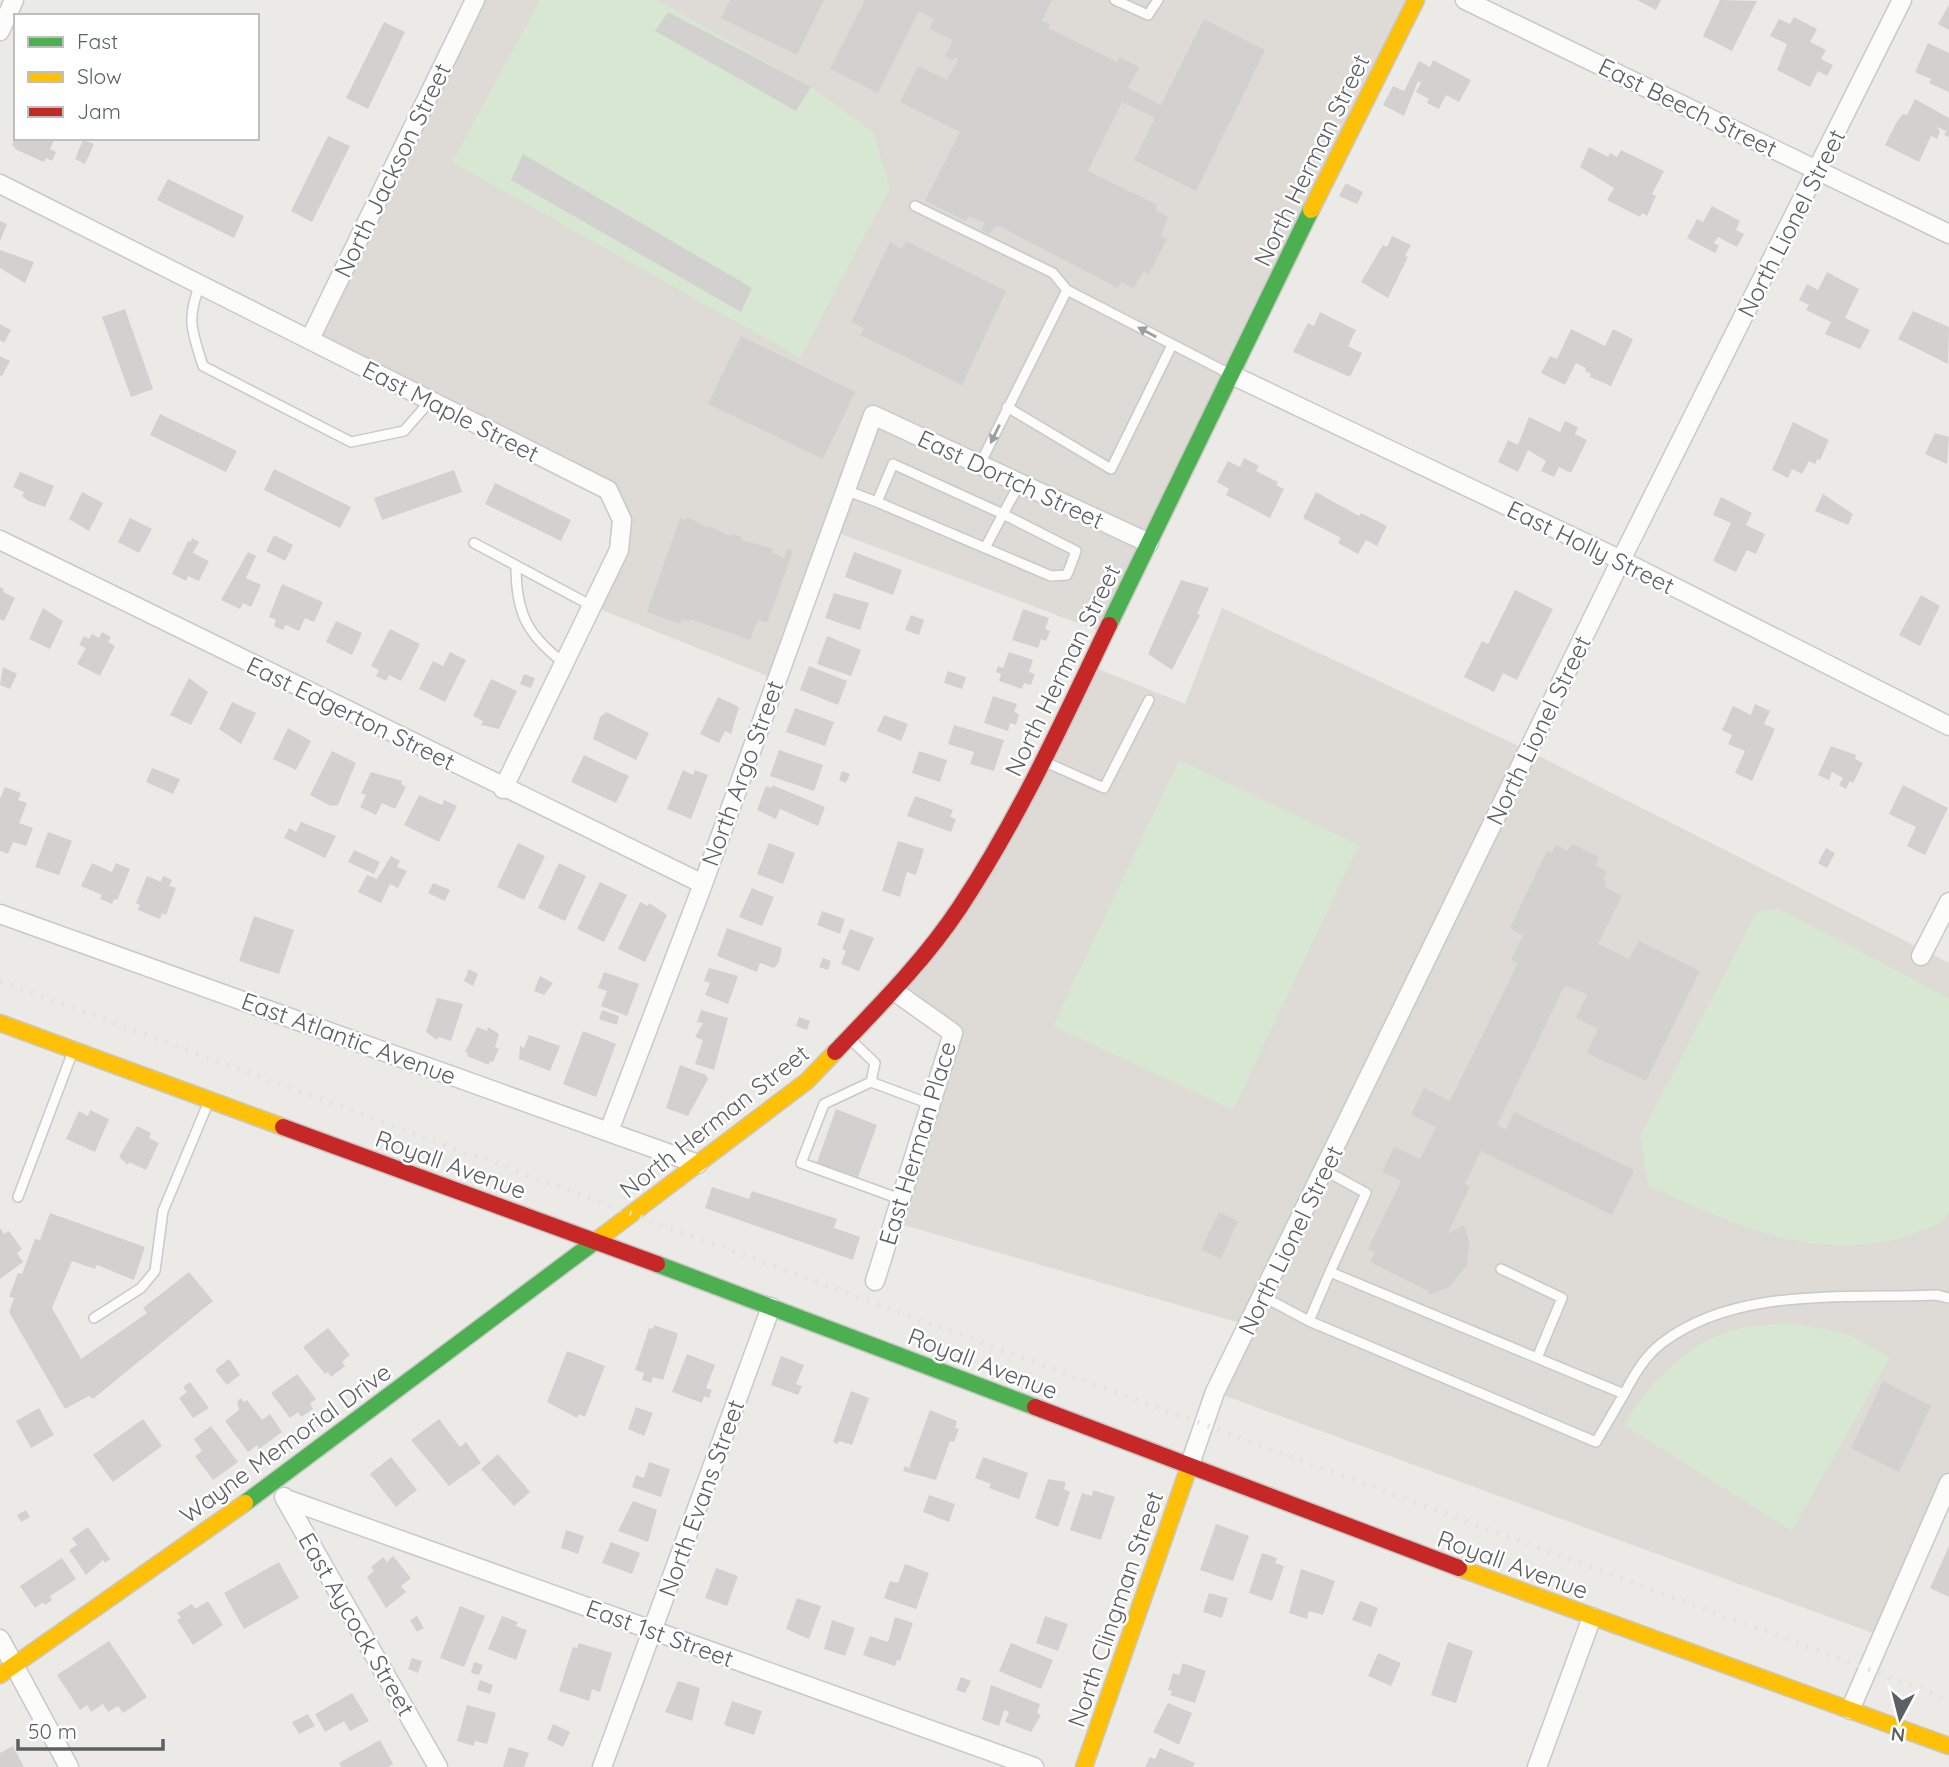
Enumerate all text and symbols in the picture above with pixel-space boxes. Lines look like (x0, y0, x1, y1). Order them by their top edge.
legend (14, 14, 259, 140)
text: Fast (77, 28, 118, 54)
street label: North Herman Street (1247, 49, 1375, 271)
street label: East Beech Street (1594, 51, 1782, 163)
street label: North Jackson Street (327, 58, 457, 282)
text: Slow (77, 63, 122, 89)
text: Jam (77, 98, 121, 124)
street label: North Lionel Street (1731, 124, 1851, 322)
one-way arrow (1138, 326, 1157, 338)
street label: East Maple Street (358, 354, 544, 468)
street label: East Dortch Street (913, 423, 1109, 535)
one-way arrow (989, 423, 1000, 444)
street label: East Holly Street (1502, 494, 1680, 600)
street label: North Herman Street (998, 559, 1126, 781)
street label: North Lionel Street (1479, 630, 1597, 830)
street label: East Edgerton Street (242, 650, 460, 776)
street label: North Argo Street (695, 676, 789, 870)
street label: East Atlantic Avenue (238, 985, 460, 1091)
street label: North Herman Street (613, 1038, 815, 1204)
street label: East Herman Place (872, 1038, 962, 1248)
street label: Royall Avenue (371, 1123, 531, 1205)
street label: North Lionel Street (1231, 1140, 1349, 1340)
street label: Royall Avenue (904, 1321, 1062, 1405)
street label: Wayne Memorial Drive (174, 1356, 396, 1530)
street label: North Evans Street (651, 1395, 751, 1601)
street label: North Clingman Street (1061, 1487, 1169, 1731)
street label: Royall Avenue (1433, 1523, 1593, 1605)
street label: East Aycock Street (292, 1527, 422, 1721)
street label: East 1st Street (582, 1592, 738, 1674)
north arrow (1865, 1683, 1935, 1753)
scale bar (18, 1708, 163, 1752)
text: 50 m (28, 1718, 77, 1744)
text: N (1890, 1722, 1906, 1748)

